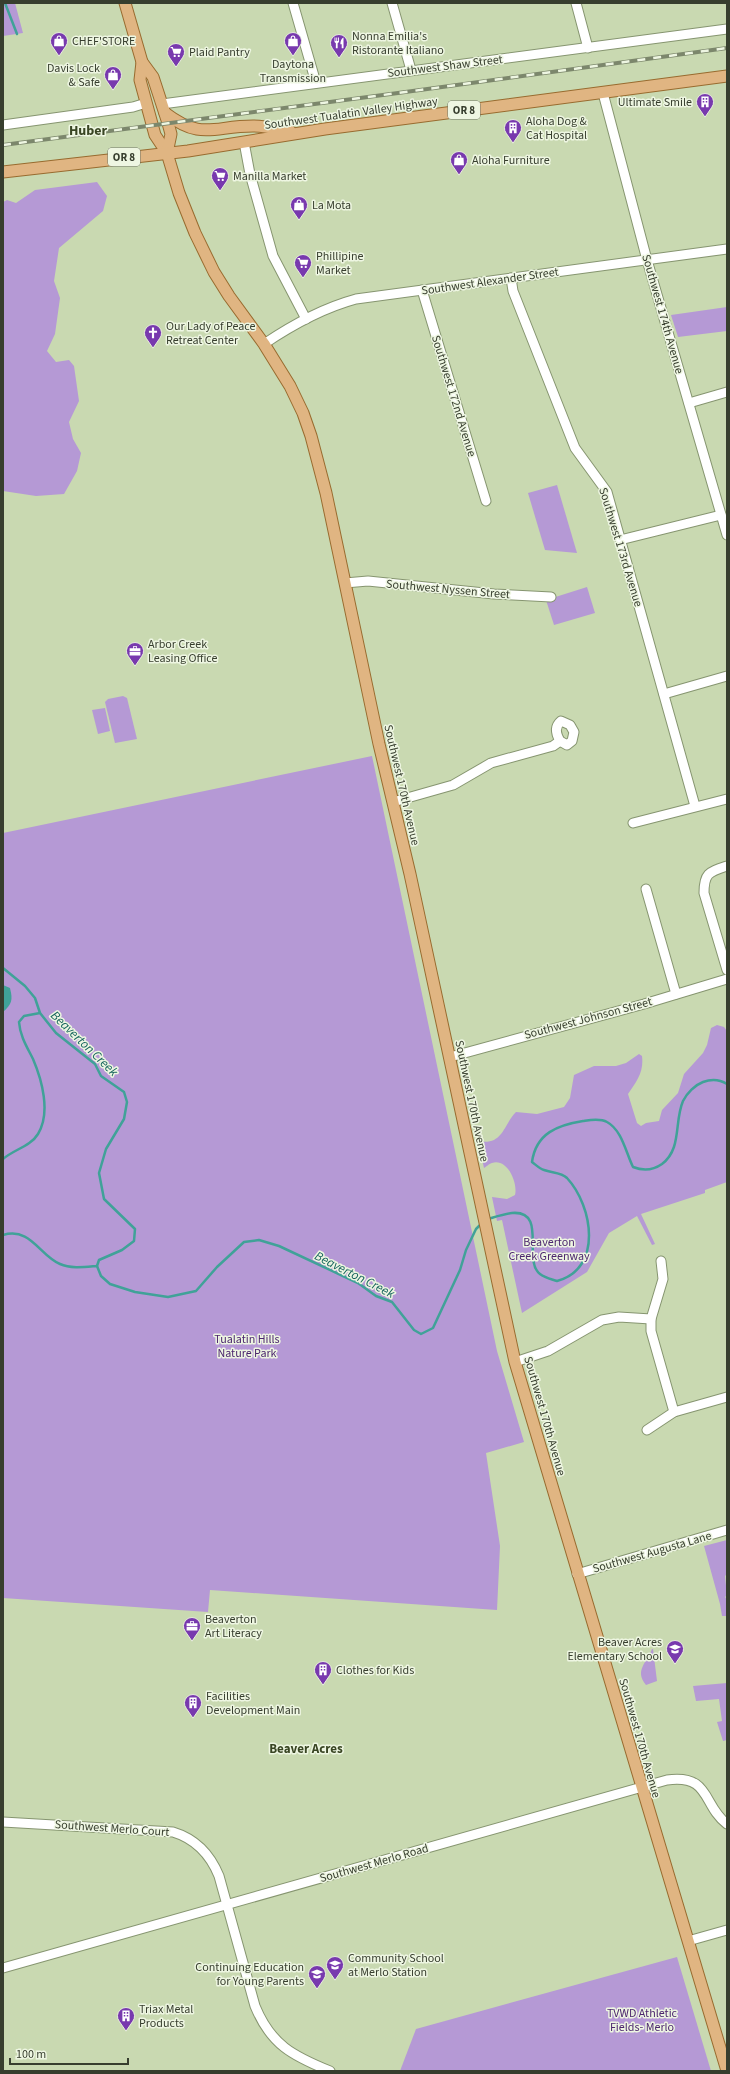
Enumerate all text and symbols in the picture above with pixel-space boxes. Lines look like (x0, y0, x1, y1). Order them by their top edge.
place label: Nonna Emilia's Ristorante Italiano (352, 28, 444, 59)
shop icon: CHEF'STORE (49, 31, 69, 56)
shop icon: Daytona Transmission (283, 31, 303, 56)
place label: CHEF'STORE (72, 33, 135, 50)
restaurant icon: Nonna Emilia's Ristorante Italiano (329, 33, 349, 58)
supermarket icon: Plaid Pantry (166, 42, 186, 67)
place label: Plaid Pantry (189, 44, 250, 61)
street label: Southwest Shaw Street (387, 51, 504, 82)
place label: Daytona Transmission (260, 56, 326, 87)
place label: Davis Lock & Safe (47, 60, 100, 91)
shop icon: Davis Lock & Safe (103, 65, 123, 90)
building icon: Ultimate Smile (695, 92, 715, 117)
street label: Southwest Tualatin Valley Highway (263, 93, 439, 134)
place label: Ultimate Smile (618, 94, 692, 111)
road number: OR 8 (448, 101, 480, 119)
place label: Aloha Dog & Cat Hospital (526, 113, 587, 144)
building icon: Aloha Dog & Cat Hospital (503, 118, 523, 143)
district label: Huber (69, 121, 108, 141)
road number: OR 8 (108, 148, 140, 166)
shop icon: Aloha Furniture (449, 150, 469, 175)
place label: Aloha Furniture (472, 152, 550, 169)
supermarket icon: Manilla Market (210, 166, 230, 191)
place label: Manilla Market (233, 168, 306, 185)
shop icon: La Mota (289, 195, 309, 220)
place label: La Mota (312, 197, 351, 214)
place label: Phillipine Market (316, 248, 364, 279)
street label: Southwest 174th Avenue (637, 252, 688, 376)
supermarket icon: Phillipine Market (293, 253, 313, 278)
street label: Southwest Alexander Street (420, 263, 560, 300)
place label: Our Lady of Peace Retreat Center (166, 318, 256, 349)
church icon: Our Lady of Peace Retreat Center (143, 323, 163, 348)
street label: Southwest 172nd Avenue (427, 333, 480, 459)
street label: Southwest 173rd Avenue (594, 485, 647, 609)
street label: Southwest Nyssen Street (385, 576, 511, 603)
place label: Arbor Creek Leasing Office (148, 636, 218, 667)
office icon: Arbor Creek Leasing Office (125, 641, 145, 666)
street label: Southwest 170th Avenue (379, 723, 424, 847)
street label: Southwest Johnson Street (522, 993, 654, 1044)
water label: Beaverton Creek (47, 1007, 123, 1081)
street label: Southwest 170th Avenue (450, 1039, 493, 1163)
park label: Beaverton Creek Greenway (508, 1234, 590, 1265)
water label: Beaverton Creek (312, 1247, 398, 1303)
park label: Tualatin Hills Nature Park (214, 1331, 280, 1362)
street label: Southwest 170th Avenue (519, 1354, 570, 1478)
street label: Southwest Augusta Lane (591, 1527, 714, 1578)
place label: Beaverton Art Literacy (205, 1611, 262, 1642)
office icon: Beaverton Art Literacy (182, 1616, 202, 1641)
place label: Beaver Acres Elementary School (567, 1634, 662, 1665)
school or university icon: Beaver Acres Elementary School (665, 1639, 685, 1664)
building icon: Clothes for Kids (313, 1660, 333, 1685)
place label: Clothes for Kids (336, 1662, 414, 1679)
street label: Southwest 170th Avenue (614, 1676, 665, 1800)
place label: Facilities Development Main (206, 1688, 300, 1719)
building icon: Facilities Development Main (183, 1693, 203, 1718)
district label: Beaver Acres (269, 1740, 343, 1758)
street label: Southwest Merlo Court (54, 1816, 170, 1841)
street label: Southwest Merlo Road (318, 1840, 430, 1887)
place label: Community School at Merlo Station (348, 1950, 444, 1981)
school or university icon: Community School at Merlo Station (325, 1955, 345, 1980)
place label: Continuing Education for Young Parents (195, 1959, 304, 1990)
school or university icon: Continuing Education for Young Parents (307, 1964, 327, 1989)
place label: Triax Metal Products (139, 2001, 193, 2032)
park label: TVWD Athletic Fields- Merlo (607, 2005, 678, 2036)
building icon: Triax Metal Products (116, 2006, 136, 2031)
scale bar (10, 2040, 128, 2066)
text: 100 m (16, 2046, 46, 2063)

